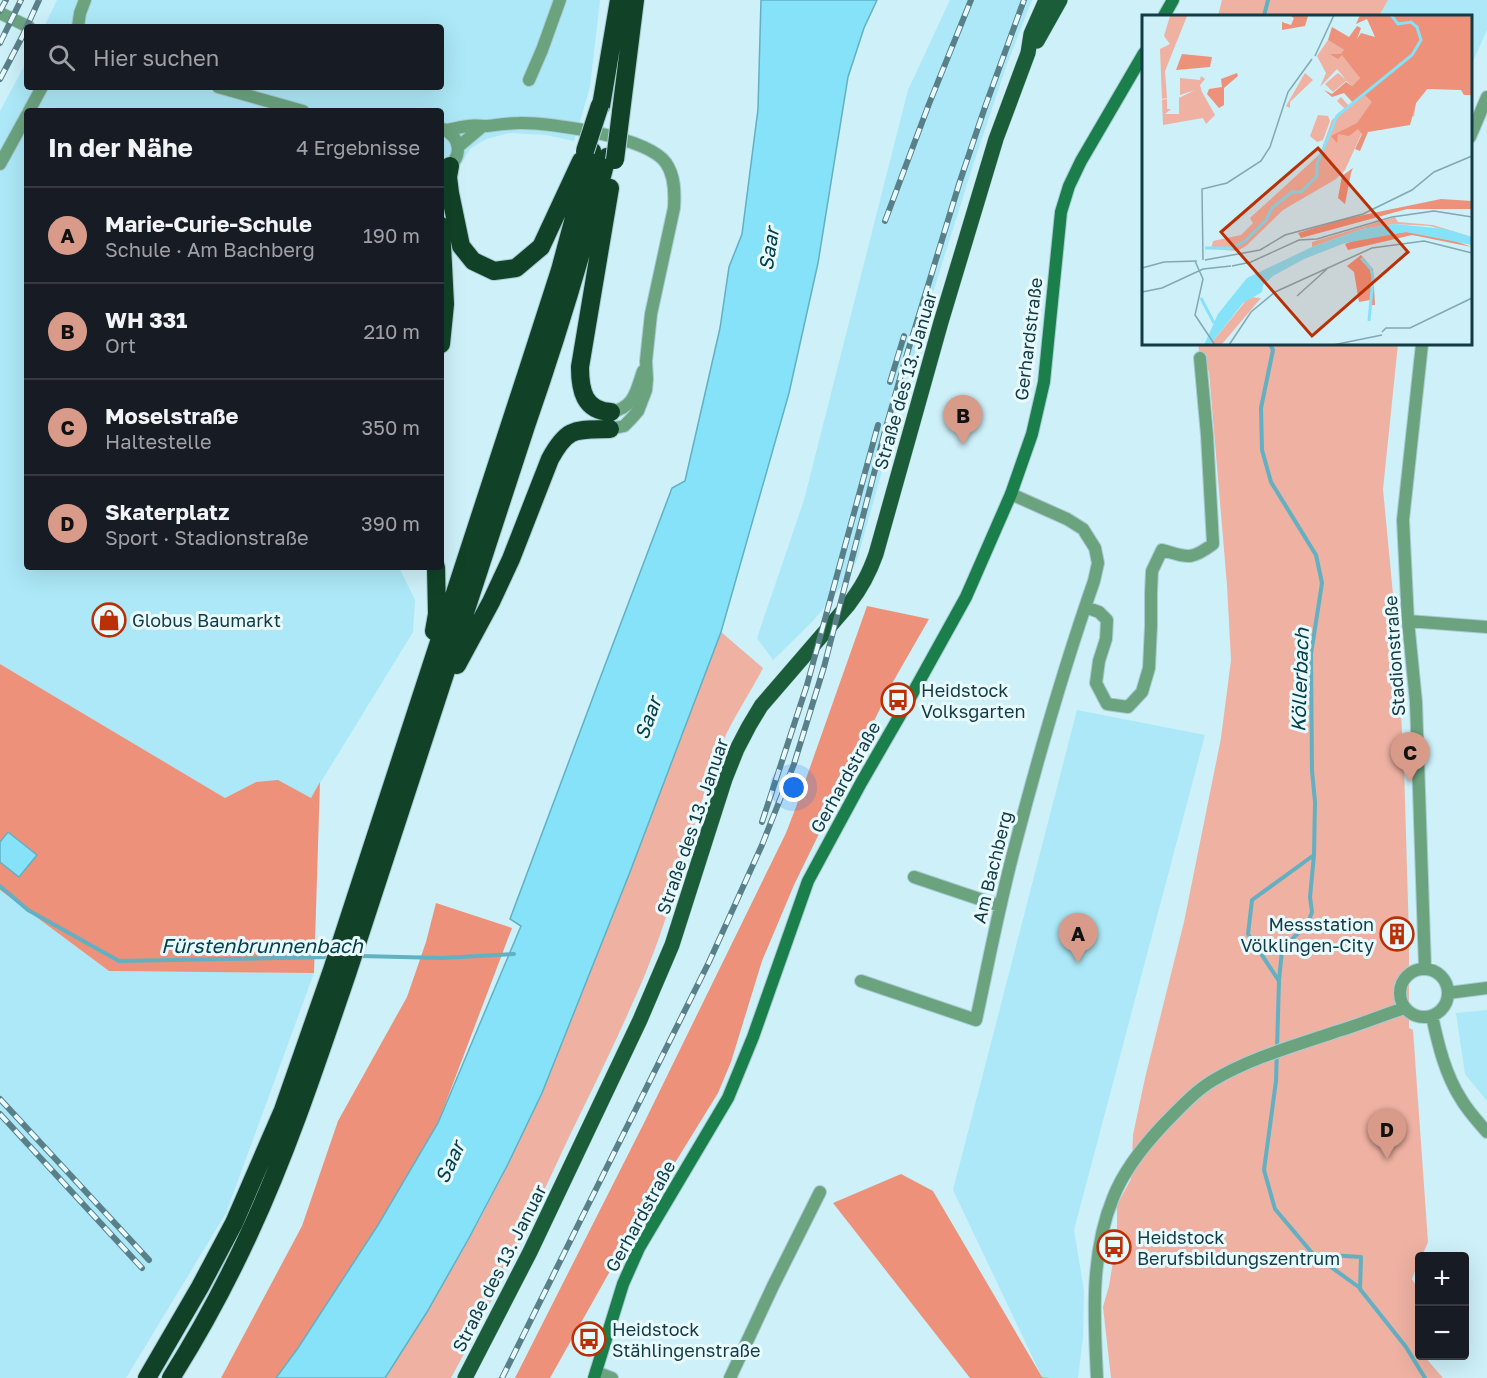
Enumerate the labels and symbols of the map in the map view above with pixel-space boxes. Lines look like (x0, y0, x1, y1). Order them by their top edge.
inset map (1142, 15, 1472, 345)
water label: Saar (753, 223, 784, 272)
street label: Gerhardstraße (1010, 276, 1046, 402)
street label: Straße des 13. Januar (869, 288, 941, 472)
pin: B (944, 396, 982, 445)
street label: Stadionstraße (1379, 595, 1409, 717)
shop icon: Globus Baumarkt (91, 602, 127, 638)
place label: Globus Baumarkt (132, 609, 281, 631)
water label: Köllerbach (1285, 627, 1313, 732)
place label: Heidstock Volksgarten (921, 679, 1026, 722)
bus stop icon: Heidstock Volksgarten (880, 682, 916, 718)
water label: Saar (628, 691, 667, 742)
street label: Gerhardstraße (805, 717, 885, 837)
pin: C (1390, 732, 1430, 782)
street label: Straße des 13. Januar (652, 735, 732, 917)
your location (779, 773, 808, 802)
street label: Am Bachberg (967, 809, 1017, 925)
place label: Messstation Völklingen-City (1241, 913, 1374, 956)
pin: A (1058, 914, 1098, 963)
building icon: Messstation Völklingen-City (1379, 916, 1415, 952)
water label: Fürstenbrunnenbach (161, 933, 364, 957)
pin: D (1368, 1110, 1406, 1159)
water label: Saar (429, 1134, 470, 1187)
street label: Gerhardstraße (600, 1156, 680, 1276)
street label: Straße des 13. Januar (447, 1181, 551, 1355)
place label: Heidstock Berufsbildungszentrum (1137, 1226, 1340, 1269)
bus stop icon: Heidstock Berufsbildungszentrum (1096, 1229, 1132, 1265)
place label: Heidstock Stählingenstraße (612, 1318, 760, 1361)
bus stop icon: Heidstock Stählingenstraße (571, 1321, 607, 1357)

